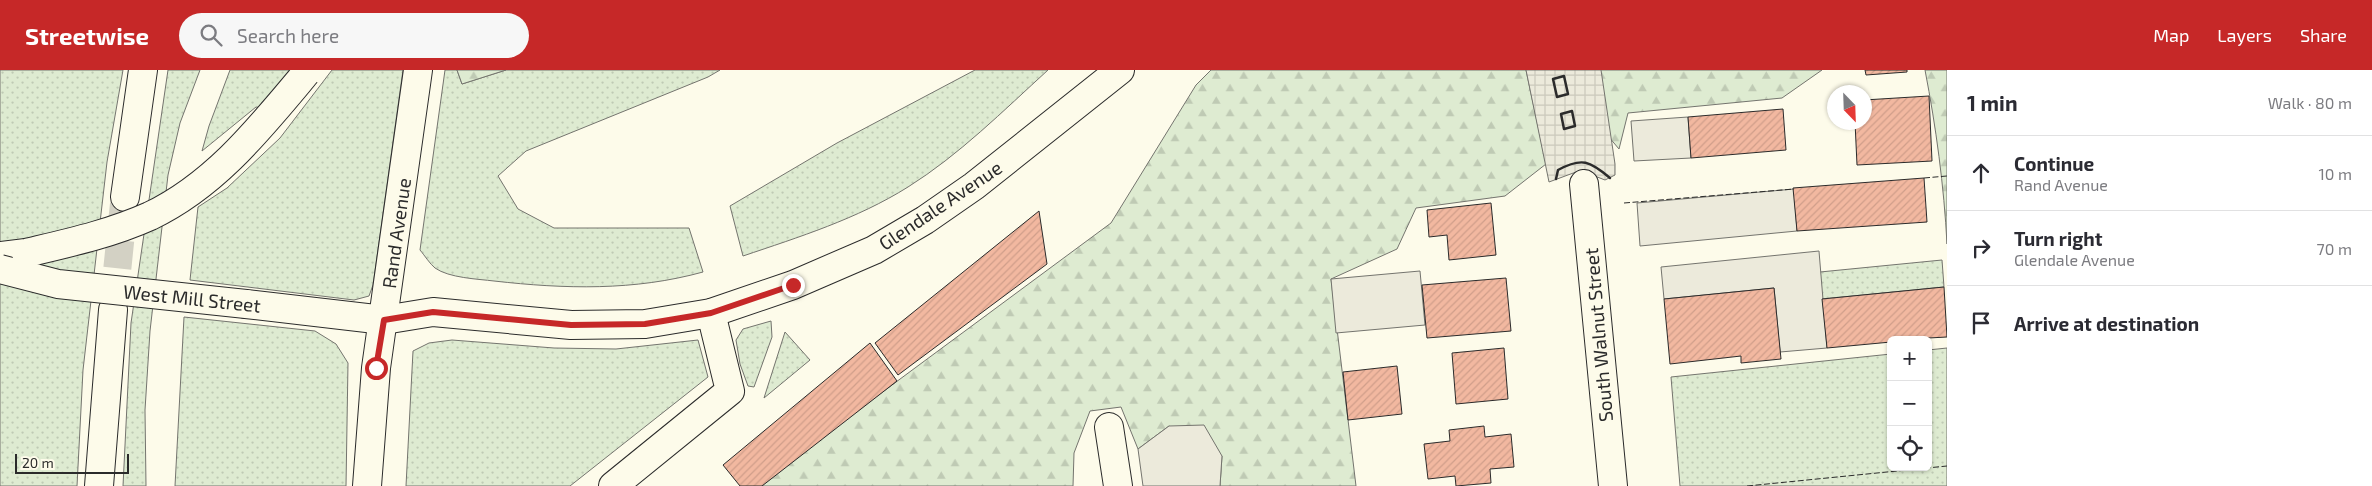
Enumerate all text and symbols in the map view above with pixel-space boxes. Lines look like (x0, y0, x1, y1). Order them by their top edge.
search box (179, 13, 529, 58)
text: Streetwise (25, 21, 149, 50)
icon: search (197, 21, 225, 49)
text: Search here (237, 24, 339, 47)
text: Map (2153, 24, 2189, 46)
text: Layers (2217, 24, 2272, 46)
text: Share (2300, 24, 2347, 46)
north arrow (1827, 85, 1872, 130)
text: 1 min (1967, 90, 2018, 115)
text: Walk · 80 m (2268, 93, 2352, 112)
text: Continue (2014, 152, 2094, 175)
street label: Glendale Avenue (874, 155, 1006, 255)
icon: ahead (1967, 159, 1995, 187)
text: 10 m (2318, 164, 2352, 183)
text: Rand Avenue (2014, 175, 2108, 194)
street label: Rand Avenue (377, 176, 415, 290)
text: Turn right (2014, 227, 2102, 250)
icon: right (1967, 234, 1995, 262)
text: 70 m (2317, 239, 2352, 258)
street label: South Walnut Street (1579, 247, 1617, 423)
text: Glendale Avenue (2014, 250, 2135, 269)
route end (782, 274, 805, 297)
street label: West Mill Street (122, 279, 262, 317)
icon: arrive (1967, 309, 1995, 337)
text: Arrive at destination (2014, 312, 2199, 335)
map controls (1887, 336, 1932, 471)
button: + (1887, 336, 1932, 381)
route start (365, 357, 388, 380)
button: − (1887, 381, 1932, 426)
button: locate (1887, 426, 1932, 471)
scale bar (15, 451, 129, 474)
text: 20 m (22, 454, 54, 471)

